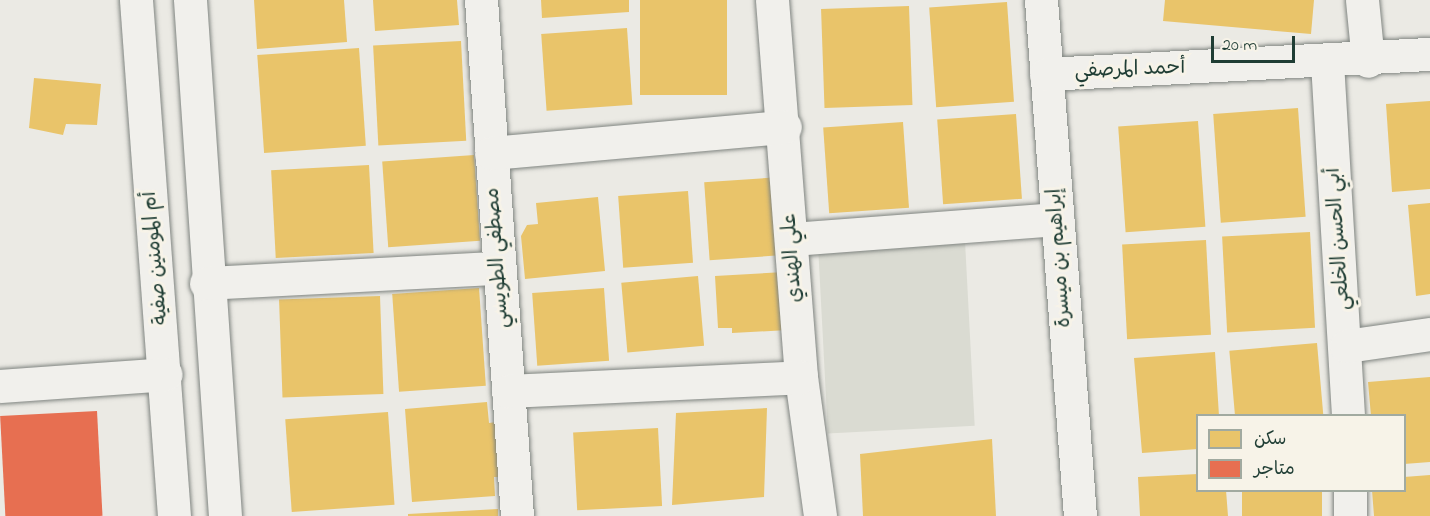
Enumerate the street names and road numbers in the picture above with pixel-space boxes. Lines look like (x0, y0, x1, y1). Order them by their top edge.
street label: أحمد المرصفي (1074, 56, 1186, 84)
street label: أبي الحسن الخلعي (1322, 167, 1356, 311)
street label: مصطفي الطويسي (481, 187, 515, 329)
street label: إبراهيم بن ميسرة (1043, 188, 1077, 328)
street label: أم المومنين صفية (138, 190, 174, 326)
street label: علي الهندي (778, 213, 808, 303)

